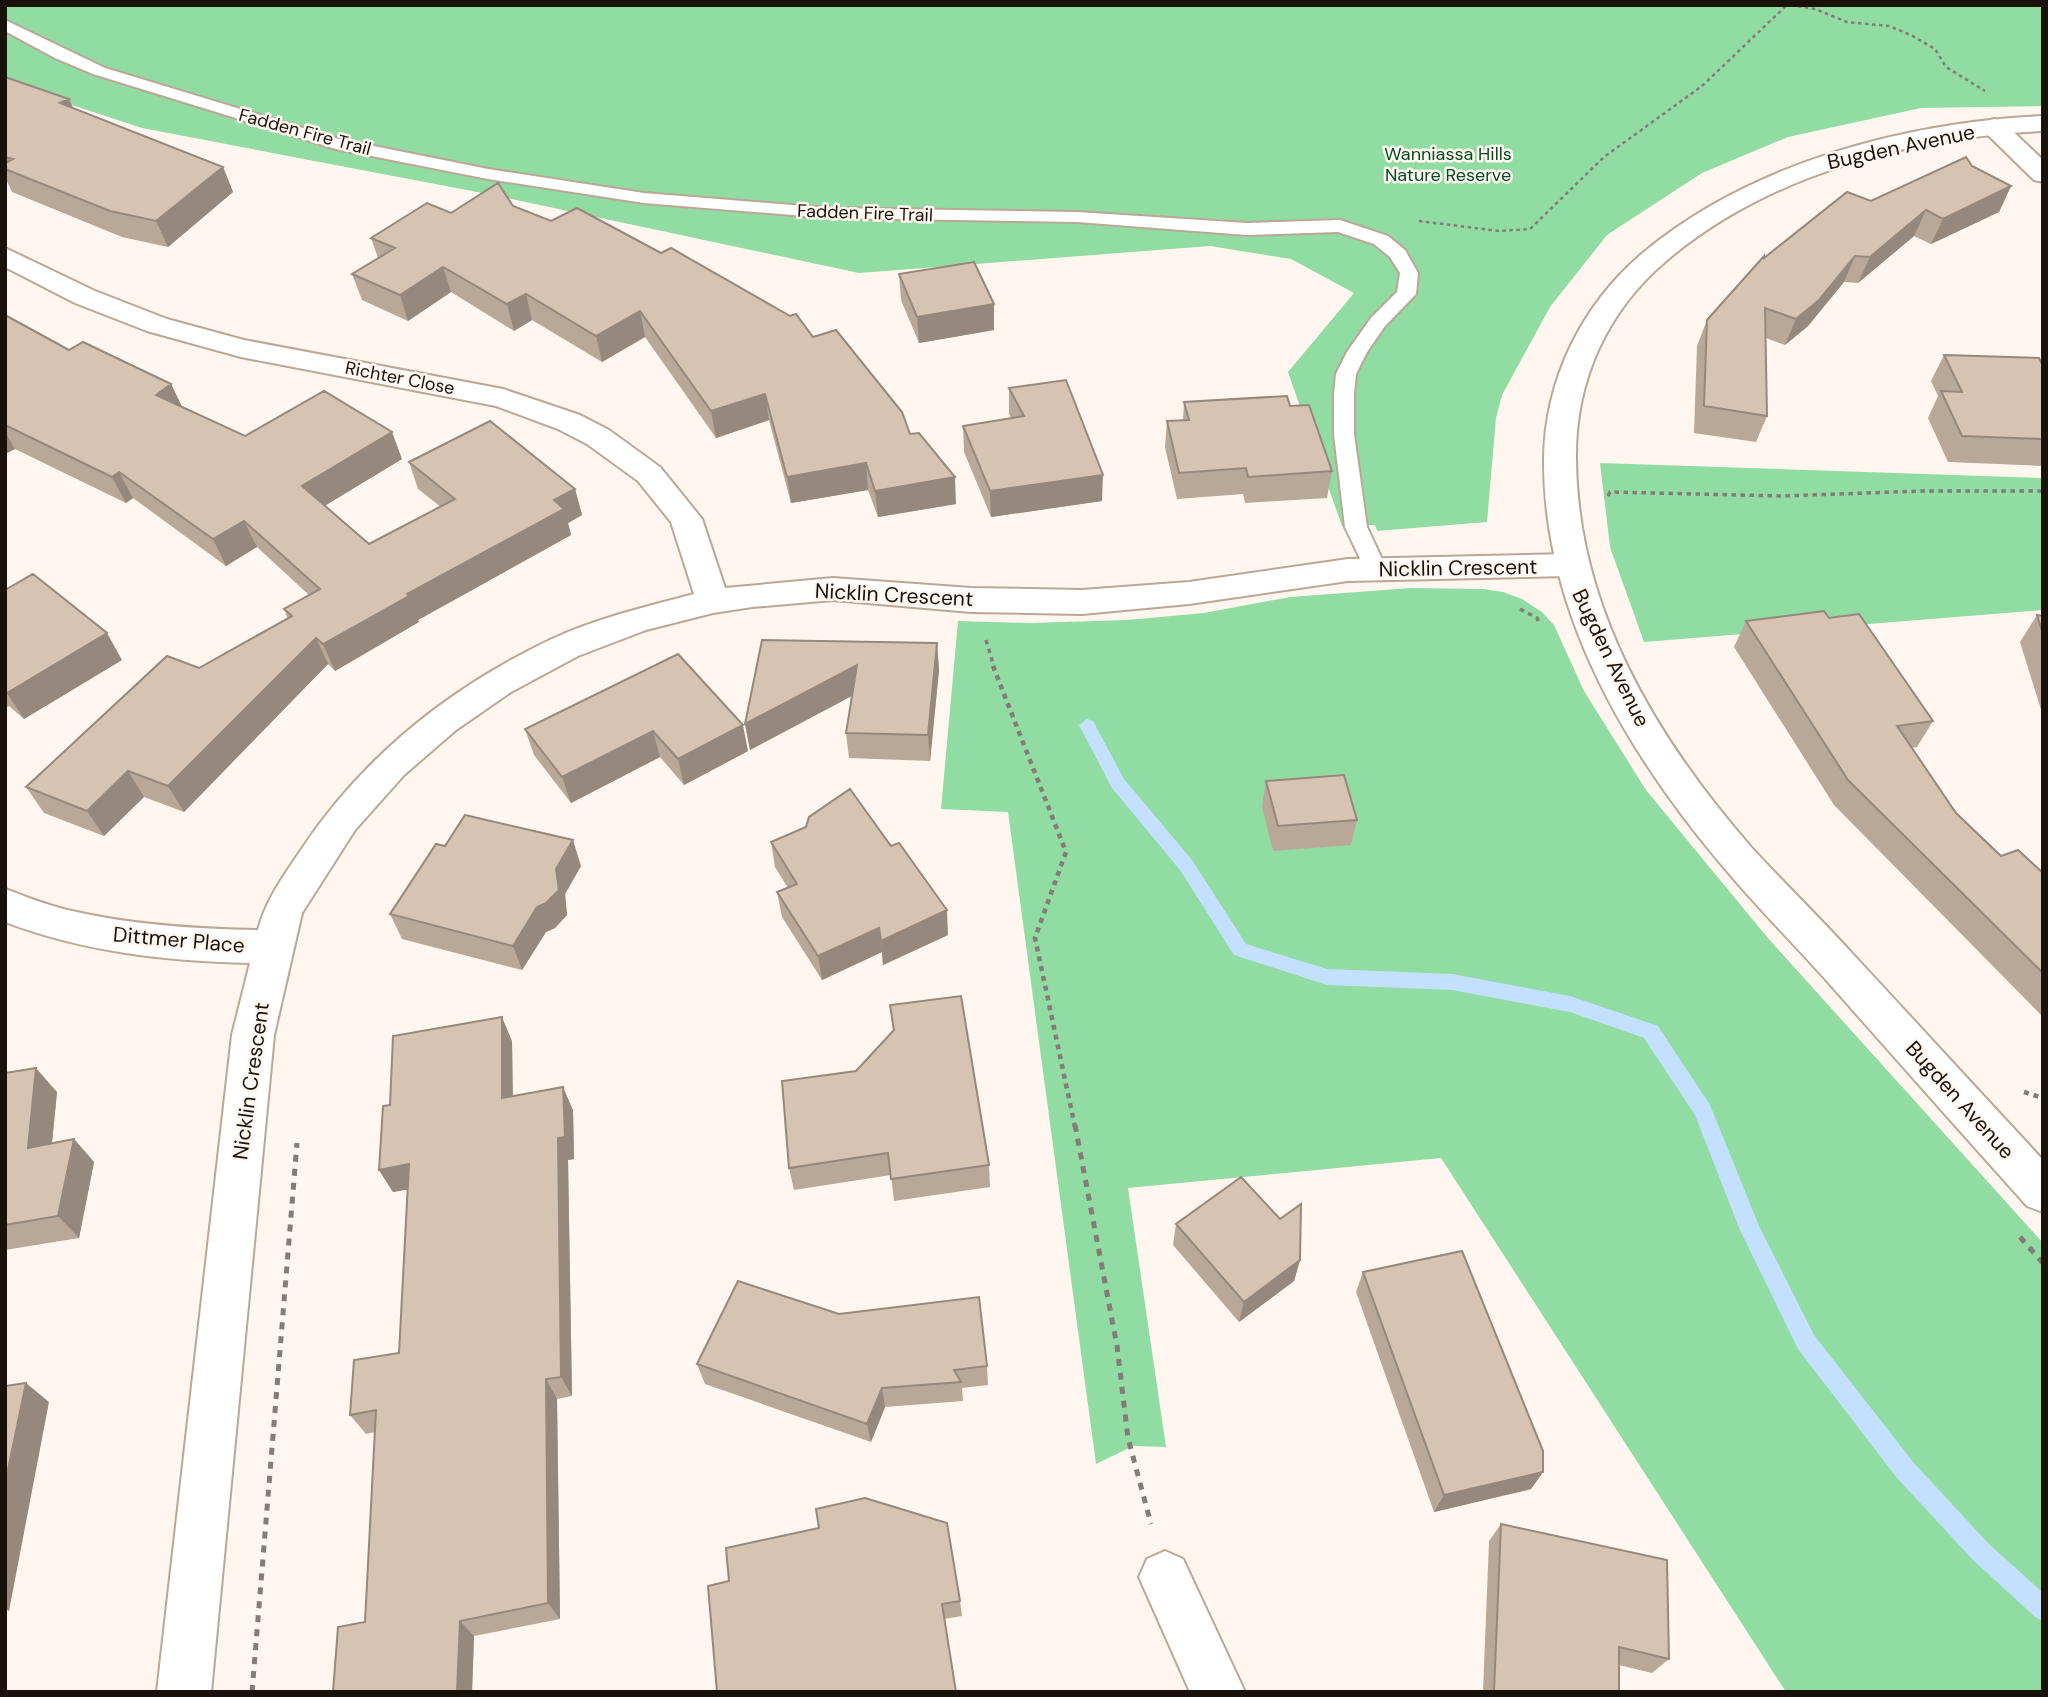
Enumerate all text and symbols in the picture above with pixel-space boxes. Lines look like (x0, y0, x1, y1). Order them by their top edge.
street label: Fadden Fire Trail (236, 103, 374, 161)
street label: Bugden Avenue (1825, 118, 1977, 176)
park label: Wanniassa Hills Nature Reserve (1384, 142, 1512, 187)
street label: Fadden Fire Trail (797, 199, 933, 227)
street label: Richter Close (343, 356, 457, 400)
street label: Nicklin Crescent (1378, 553, 1538, 583)
street label: Nicklin Crescent (814, 577, 974, 613)
street label: Bugden Avenue (1566, 584, 1657, 732)
street label: Dittmer Place (112, 920, 246, 960)
street label: Nicklin Crescent (226, 1001, 276, 1161)
street label: Bugden Avenue (1899, 1035, 2021, 1165)

